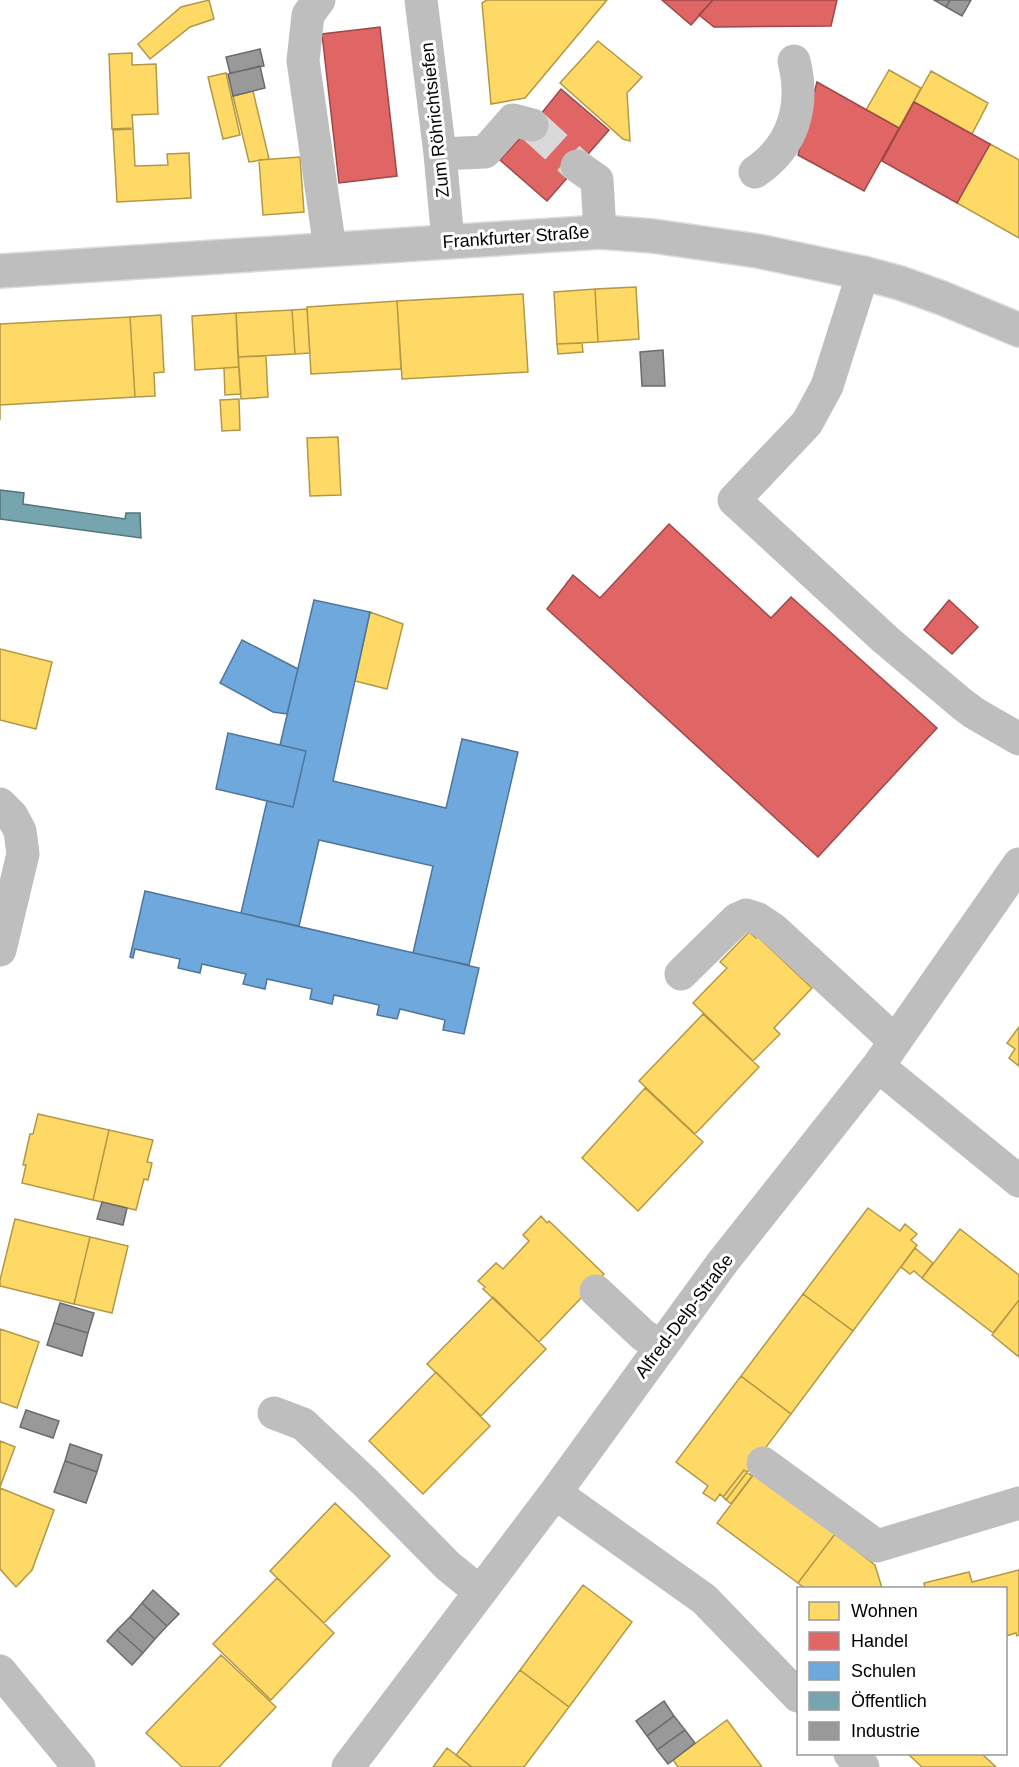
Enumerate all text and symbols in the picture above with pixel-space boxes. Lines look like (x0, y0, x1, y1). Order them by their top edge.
street label: Zum Röhrichtsiefen (417, 41, 453, 199)
street label: Frankfurter Straße (442, 222, 590, 252)
street label: Alfred-Delp-Straße (631, 1250, 737, 1382)
legend (797, 1587, 1007, 1755)
text: Wohnen (851, 1601, 918, 1621)
text: Handel (851, 1631, 908, 1651)
text: Schulen (851, 1661, 916, 1681)
text: Öffentlich (851, 1691, 927, 1711)
text: Industrie (851, 1721, 920, 1741)

